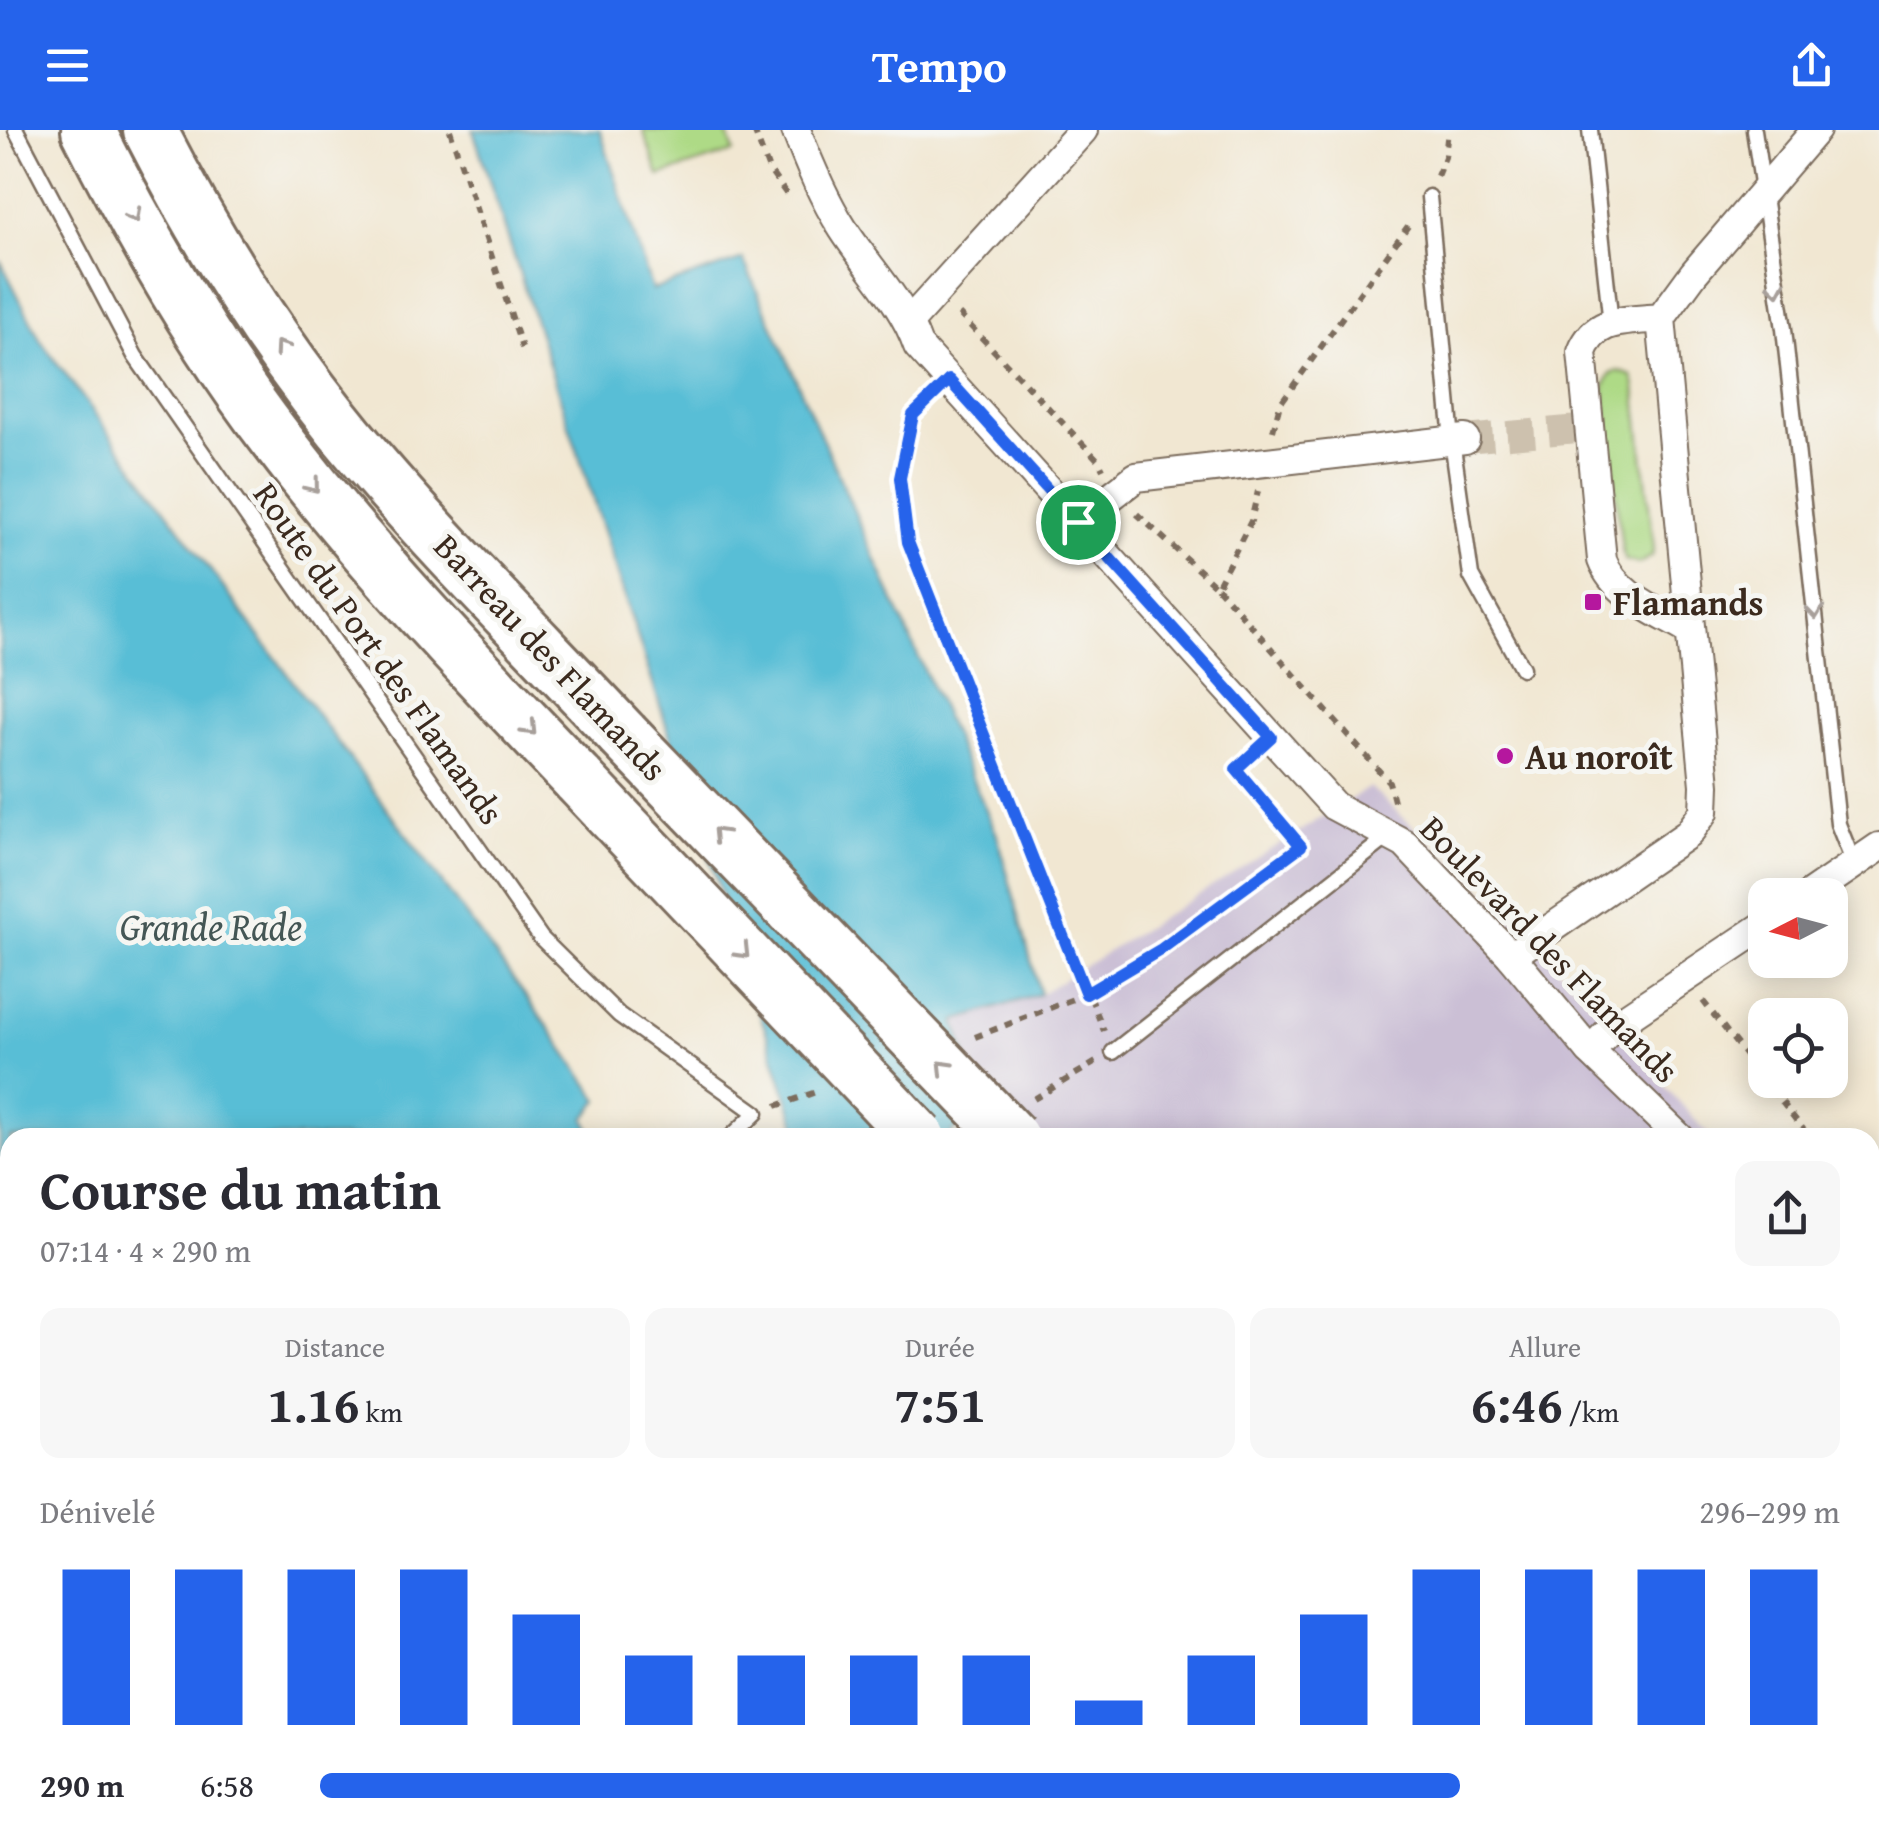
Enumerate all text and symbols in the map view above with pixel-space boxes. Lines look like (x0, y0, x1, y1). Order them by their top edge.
text: Tempo (872, 33, 1007, 98)
icon: menu (40, 38, 95, 93)
icon: share (1784, 38, 1839, 93)
one-way arrow (122, 205, 142, 223)
one-way arrow (1766, 281, 1787, 298)
one-way arrow (275, 340, 293, 359)
street label: Route du Port des Flamands (241, 472, 517, 834)
one-way arrow (301, 475, 319, 493)
pin (1036, 480, 1121, 565)
icon: arrive (1051, 495, 1106, 550)
street label: Barreau des Flamands (423, 522, 679, 792)
place label: Flamands (1613, 577, 1764, 628)
marker: Flamands (1582, 591, 1604, 613)
one-way arrow (1804, 605, 1825, 621)
one-way arrow (518, 717, 536, 735)
place label: Au noroît (1525, 731, 1673, 782)
marker: Au noroît (1494, 745, 1516, 767)
street label: Boulevard des Flamands (1409, 804, 1691, 1094)
one-way arrow (713, 827, 731, 845)
north arrow (1748, 878, 1848, 978)
map controls (1748, 878, 1848, 1098)
water label: Grande Rade (120, 898, 302, 954)
one-way arrow (731, 940, 749, 959)
button: locate (1748, 998, 1848, 1098)
one-way arrow (938, 1061, 956, 1079)
text: Course du matin (40, 1149, 441, 1229)
button: share (1735, 1161, 1840, 1266)
text: 07:14 · 4 × 290 m (40, 1227, 251, 1274)
text: Distance (285, 1326, 385, 1367)
text: Durée (905, 1326, 975, 1367)
text: Allure (1509, 1326, 1581, 1367)
text: 1.16 (267, 1367, 359, 1440)
text: 7:51 (894, 1367, 986, 1440)
text: 6:46 (1471, 1367, 1563, 1440)
text: km (359, 1391, 403, 1432)
text: /km (1563, 1391, 1619, 1432)
text: Dénivelé (40, 1488, 156, 1535)
text: 296–299 m (1699, 1488, 1840, 1535)
text: 290 m (40, 1762, 124, 1809)
text: 6:58 (200, 1762, 254, 1809)

